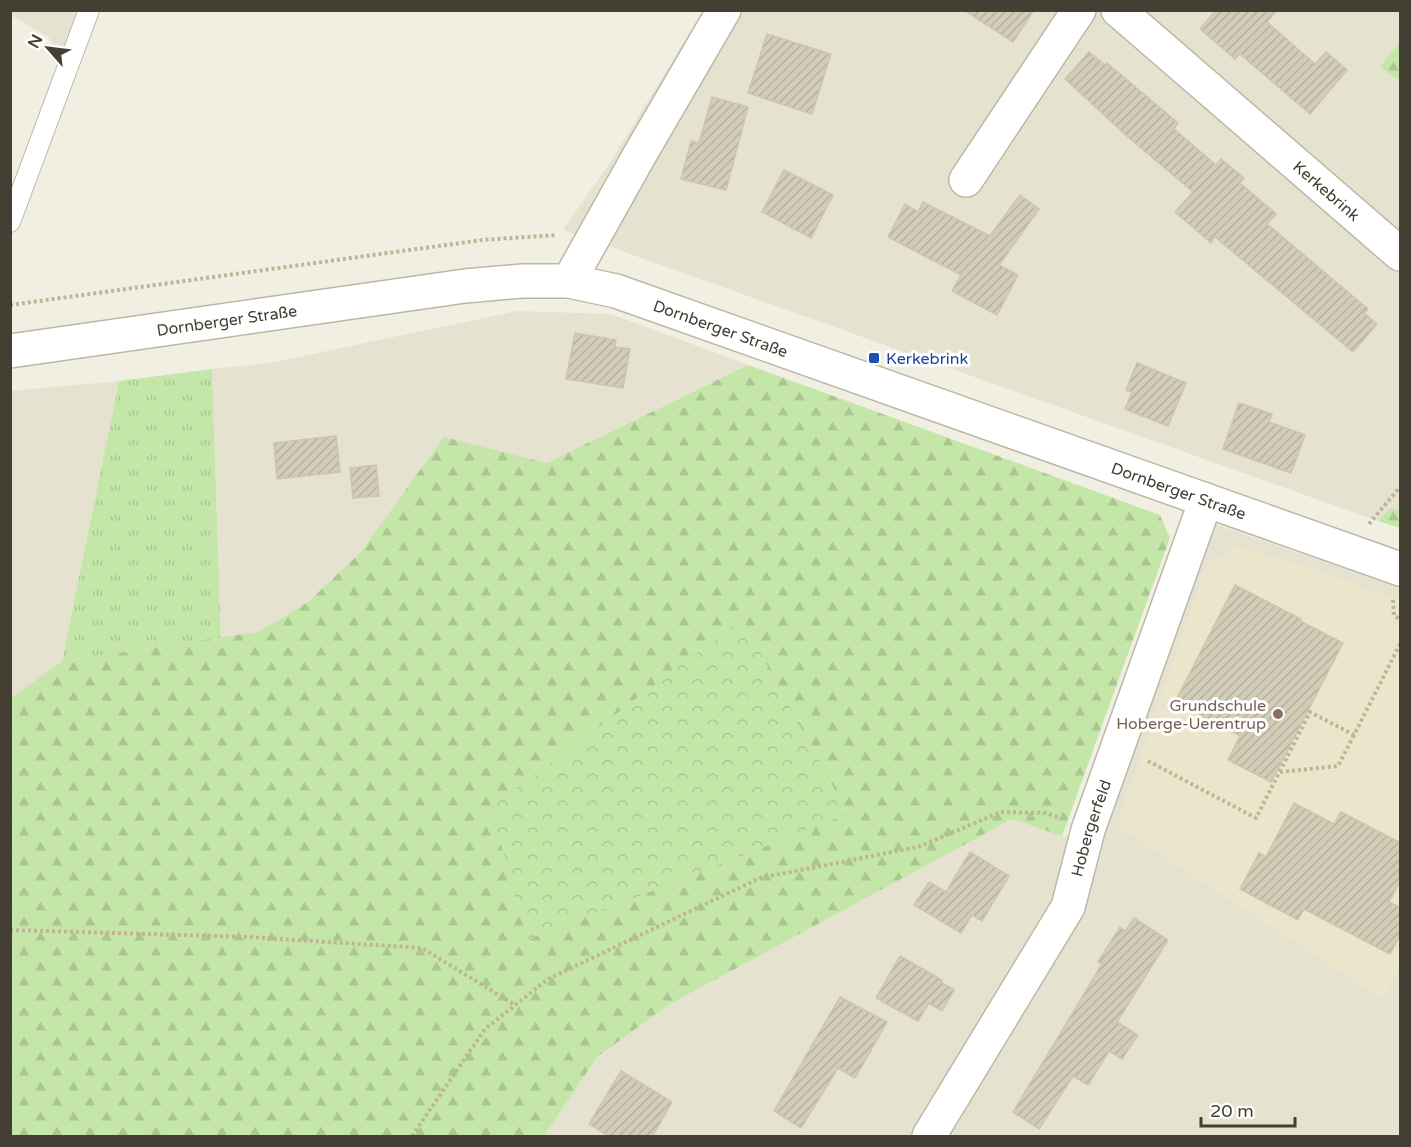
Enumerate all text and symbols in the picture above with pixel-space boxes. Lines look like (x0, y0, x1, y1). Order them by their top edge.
north arrow (18, 18, 78, 78)
text: N (24, 31, 47, 52)
street label: Kerkebrink (1288, 157, 1364, 226)
street label: Dornberger Straße (650, 296, 790, 362)
street label: Dornberger Straße (156, 301, 298, 341)
place label: Kerkebrink (886, 349, 968, 369)
marker: Kerkebrink (867, 351, 881, 365)
street label: Dornberger Straße (1108, 458, 1248, 525)
place label: Grundschule Hoberge-Uerentrup (1116, 696, 1266, 734)
marker: Grundschule Hoberge-Uerentrup (1271, 707, 1285, 721)
street label: Hobergerfeld (1067, 777, 1116, 879)
scale bar (1201, 1090, 1296, 1128)
text: 20 m (1210, 1100, 1254, 1122)

